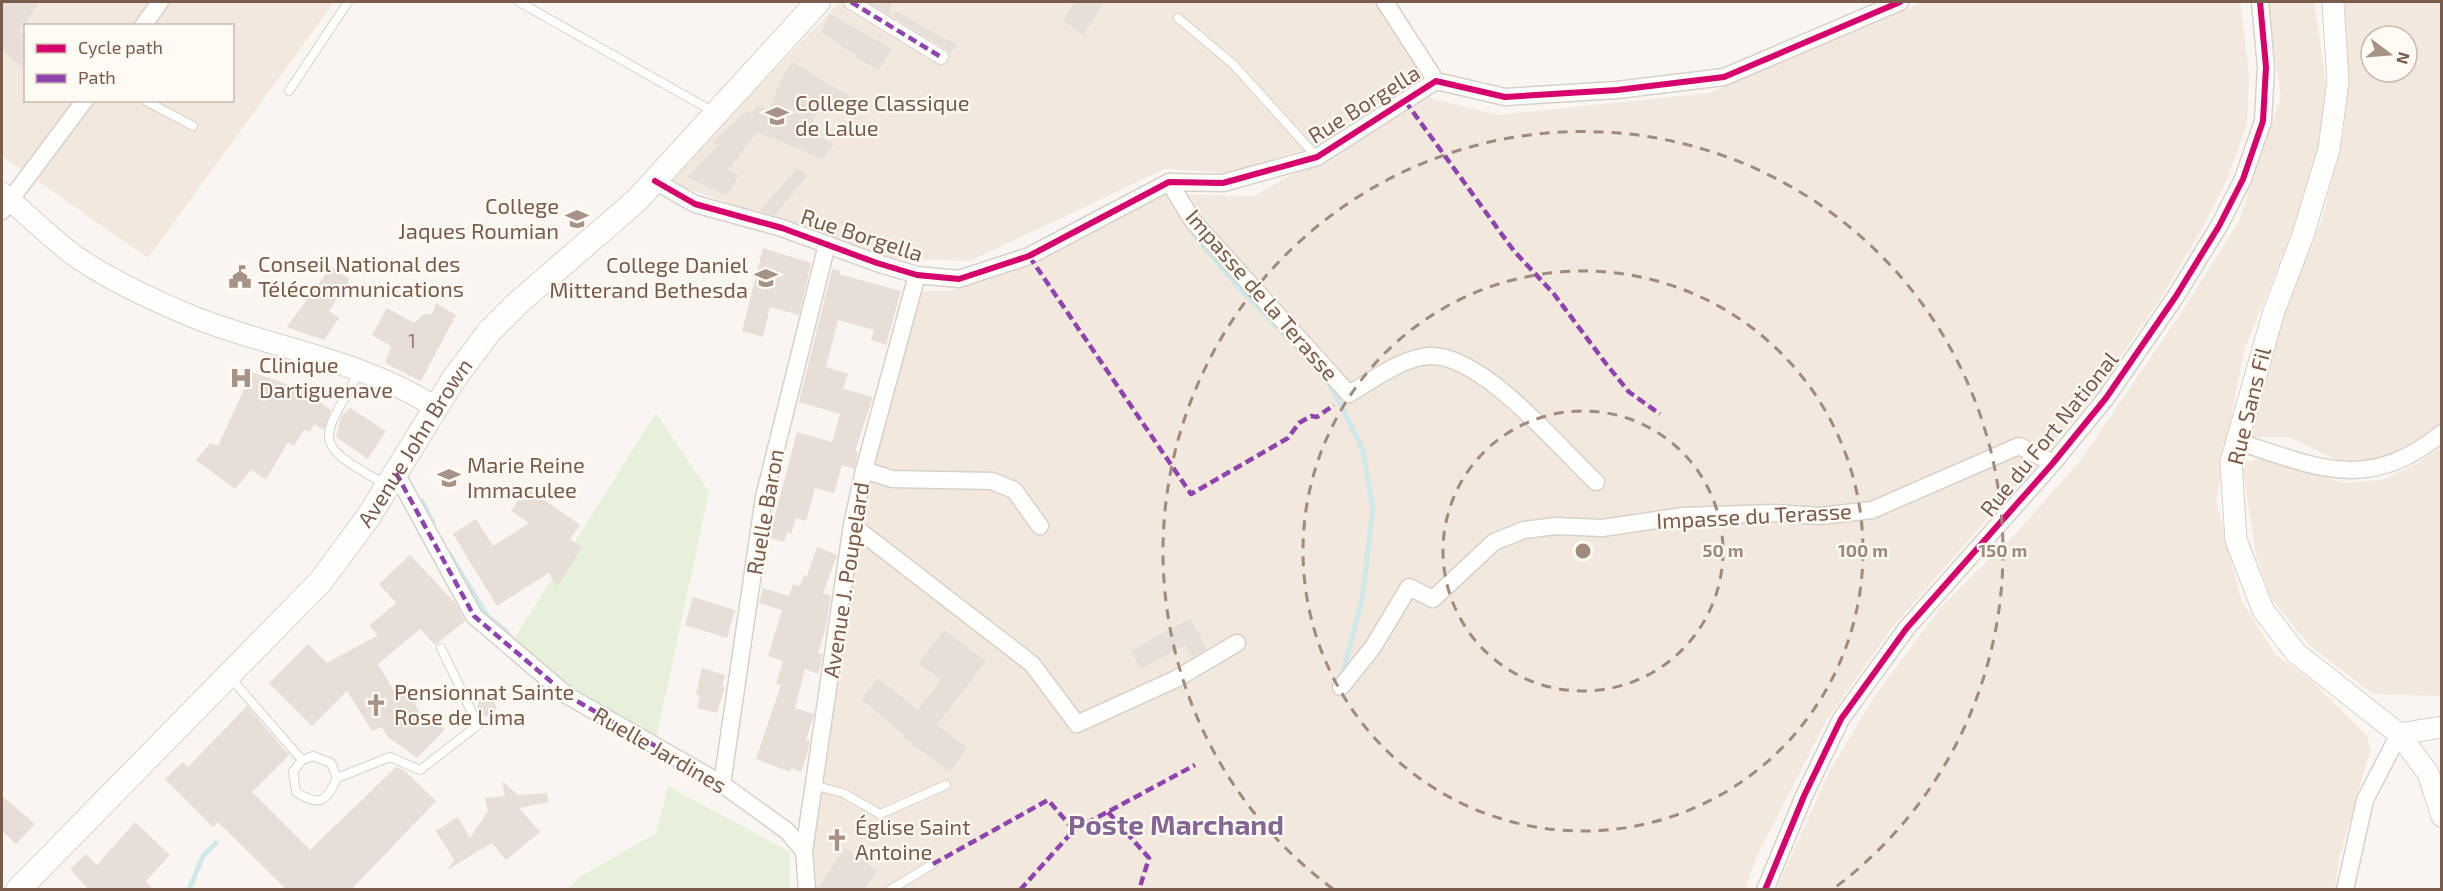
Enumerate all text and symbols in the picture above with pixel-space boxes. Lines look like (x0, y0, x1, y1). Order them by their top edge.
legend (24, 24, 234, 102)
north arrow (2359, 24, 2419, 84)
text: Cycle path (78, 36, 163, 58)
text: N (2393, 50, 2415, 66)
street label: Rue Borgella (1303, 59, 1424, 148)
text: Path (78, 66, 116, 88)
place label: College Classique de Lalue (795, 89, 970, 140)
school or university icon: College Classique de Lalue (764, 103, 790, 129)
place label: College Jaques Roumian (398, 192, 559, 243)
street label: Rue Borgella (798, 202, 927, 266)
street label: Impasse de la Terasse (1181, 203, 1344, 385)
school or university icon: College Jaques Roumian (564, 206, 590, 232)
place label: Conseil National des Télécommunications (258, 250, 464, 301)
place label: College Daniel Mitterand Bethesda (549, 251, 748, 302)
public building icon: Conseil National des Télécommunications (227, 264, 253, 290)
school or university icon: College Daniel Mitterand Bethesda (753, 265, 779, 291)
house number: 1 (408, 328, 416, 352)
street label: Rue Sans Fil (2221, 344, 2275, 467)
street label: Rue du Fort National (1974, 345, 2123, 521)
place label: Clinique Dartiguenave (259, 351, 393, 402)
street label: Avenue John Brown (351, 353, 477, 532)
hospital icon: Clinique Dartiguenave (228, 365, 254, 391)
street label: Ruelle Baron (740, 447, 788, 577)
place label: Marie Reine Immaculee (467, 451, 585, 502)
school or university icon: Marie Reine Immaculee (436, 465, 462, 491)
street label: Avenue J. Poupelard (817, 480, 873, 680)
street label: Impasse du Terasse (1656, 497, 1852, 533)
text: 50 m (1702, 539, 1744, 561)
text: 100 m (1838, 539, 1888, 561)
text: 150 m (1979, 539, 2027, 561)
centre of rings (1573, 541, 1593, 561)
place label: Pensionnat Sainte Rose de Lima (394, 678, 574, 729)
church icon: Pensionnat Sainte Rose de Lima (363, 692, 389, 718)
street label: Ruelle Jardines (589, 701, 732, 798)
district label: Poste Marchand (1068, 807, 1284, 841)
place label: Église Saint Antoine (855, 813, 971, 864)
church icon: Église Saint Antoine (824, 827, 850, 853)

